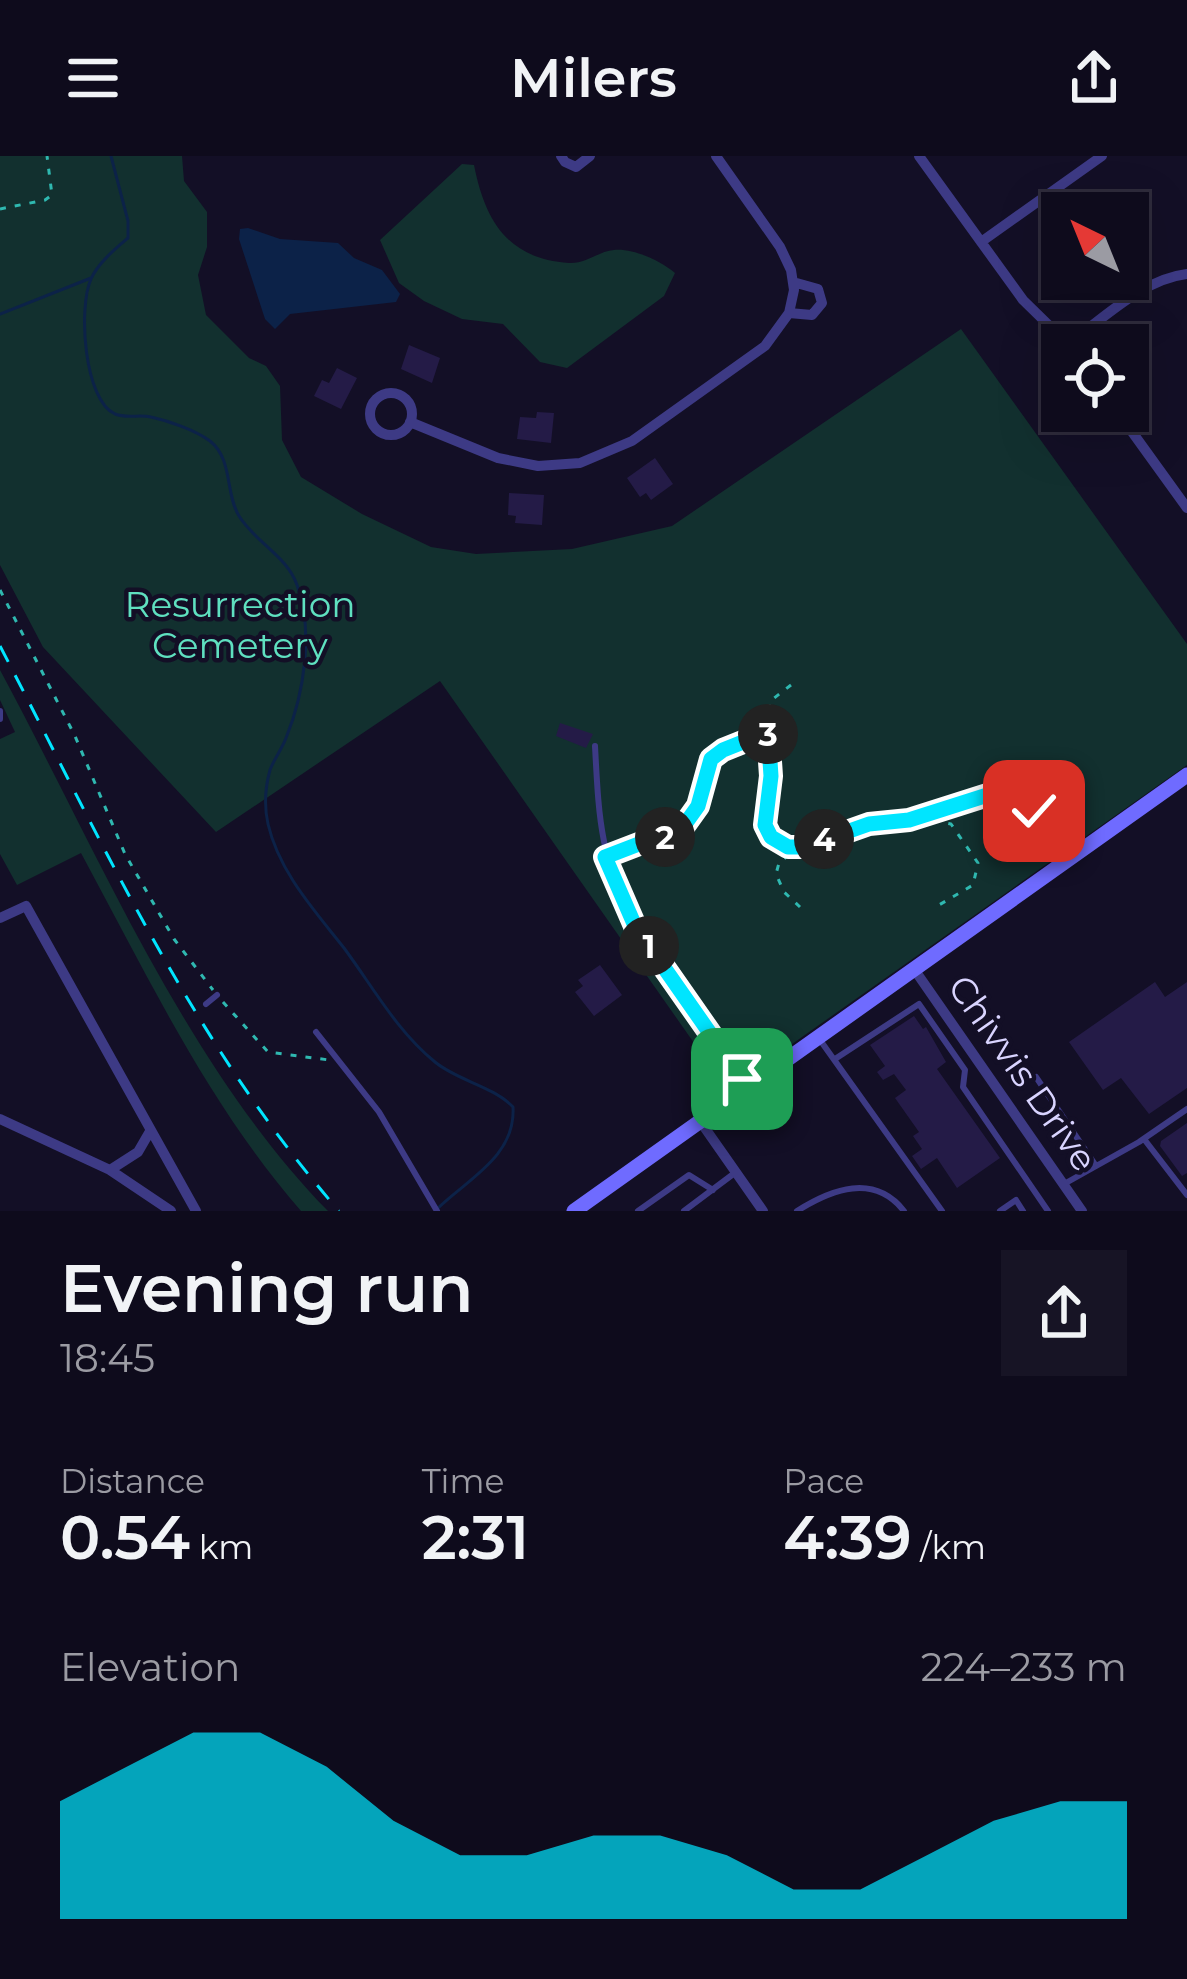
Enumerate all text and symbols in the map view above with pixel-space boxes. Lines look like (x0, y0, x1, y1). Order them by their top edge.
icon: menu (60, 45, 126, 111)
text: Milers (510, 45, 677, 111)
icon: share (1061, 45, 1127, 111)
north arrow (1041, 192, 1149, 300)
map controls (1041, 192, 1149, 432)
button: locate (1041, 324, 1149, 432)
park label: Resurrection Cemetery (124, 582, 356, 667)
pin: 3 (738, 704, 798, 764)
text: 3 (758, 714, 778, 754)
pin (983, 760, 1085, 862)
icon: check (1001, 778, 1067, 844)
pin: 2 (635, 807, 695, 867)
pin: 4 (794, 809, 854, 869)
text: 2 (655, 817, 675, 857)
text: 4 (813, 819, 835, 859)
pin: 1 (619, 916, 679, 976)
text: 1 (643, 926, 655, 966)
street label: Chivvis Drive (939, 966, 1107, 1180)
pin (691, 1028, 793, 1130)
icon: arrive (709, 1046, 775, 1112)
text: Evening run (60, 1248, 473, 1329)
button: share (1001, 1250, 1127, 1376)
text: 18:45 (60, 1334, 155, 1382)
text: Distance (60, 1461, 205, 1501)
text: Time (422, 1461, 504, 1501)
text: Pace (783, 1461, 864, 1501)
text: 0.54 (60, 1501, 190, 1574)
text: 2:31 (422, 1501, 529, 1574)
text: 4:39 (783, 1501, 912, 1574)
text: km (190, 1527, 253, 1567)
text: /km (912, 1527, 986, 1567)
text: Elevation (60, 1643, 240, 1691)
text: 224–233 m (921, 1643, 1127, 1691)

